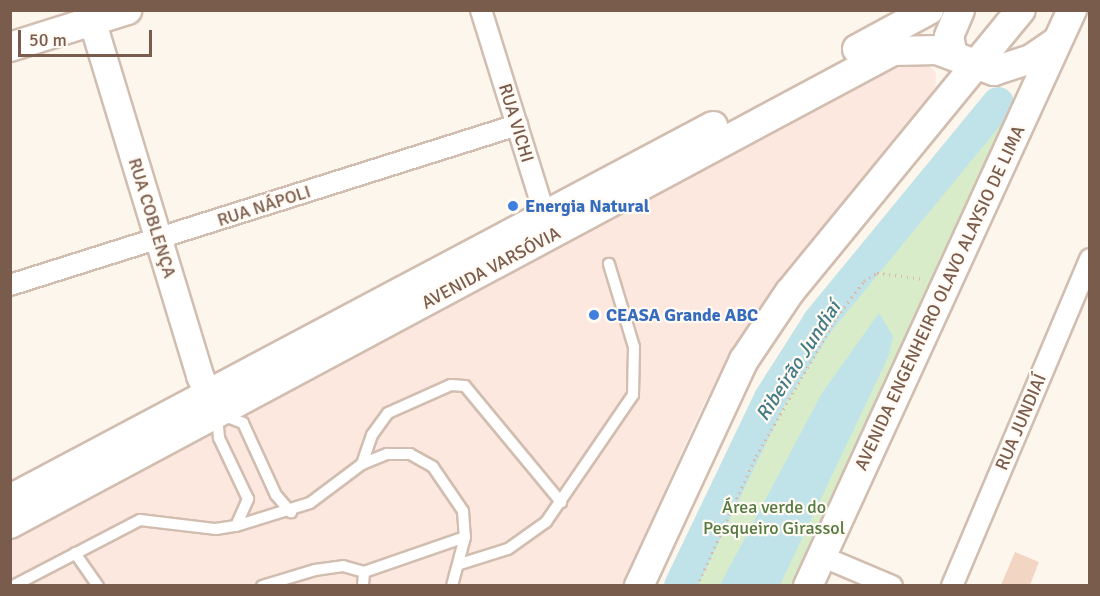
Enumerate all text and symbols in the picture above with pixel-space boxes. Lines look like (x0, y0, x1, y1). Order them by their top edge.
scale bar (21, 18, 154, 56)
text: 50 m (29, 29, 67, 51)
street label: RUA VICHI (494, 81, 538, 165)
street label: AVENIDA ENGENHEIRO OLAVO ALAYSIO DE LIMA (850, 122, 1030, 474)
street label: RUA COBLENÇA (124, 155, 180, 281)
street label: RUA NÁPOLI (215, 181, 313, 231)
place label: Energia Natural (525, 195, 649, 217)
marker: Energia Natural (506, 199, 520, 213)
street label: AVENIDA VARSÓVIA (418, 222, 564, 314)
water label: Ribeirão Jundiaí (750, 297, 846, 425)
place label: CEASA Grande ABC (606, 304, 758, 326)
marker: CEASA Grande ABC (587, 308, 601, 322)
street label: RUA JUNDIAÍ (991, 370, 1051, 474)
park label: Área verde do Pesqueiro Girassol (703, 497, 845, 540)

